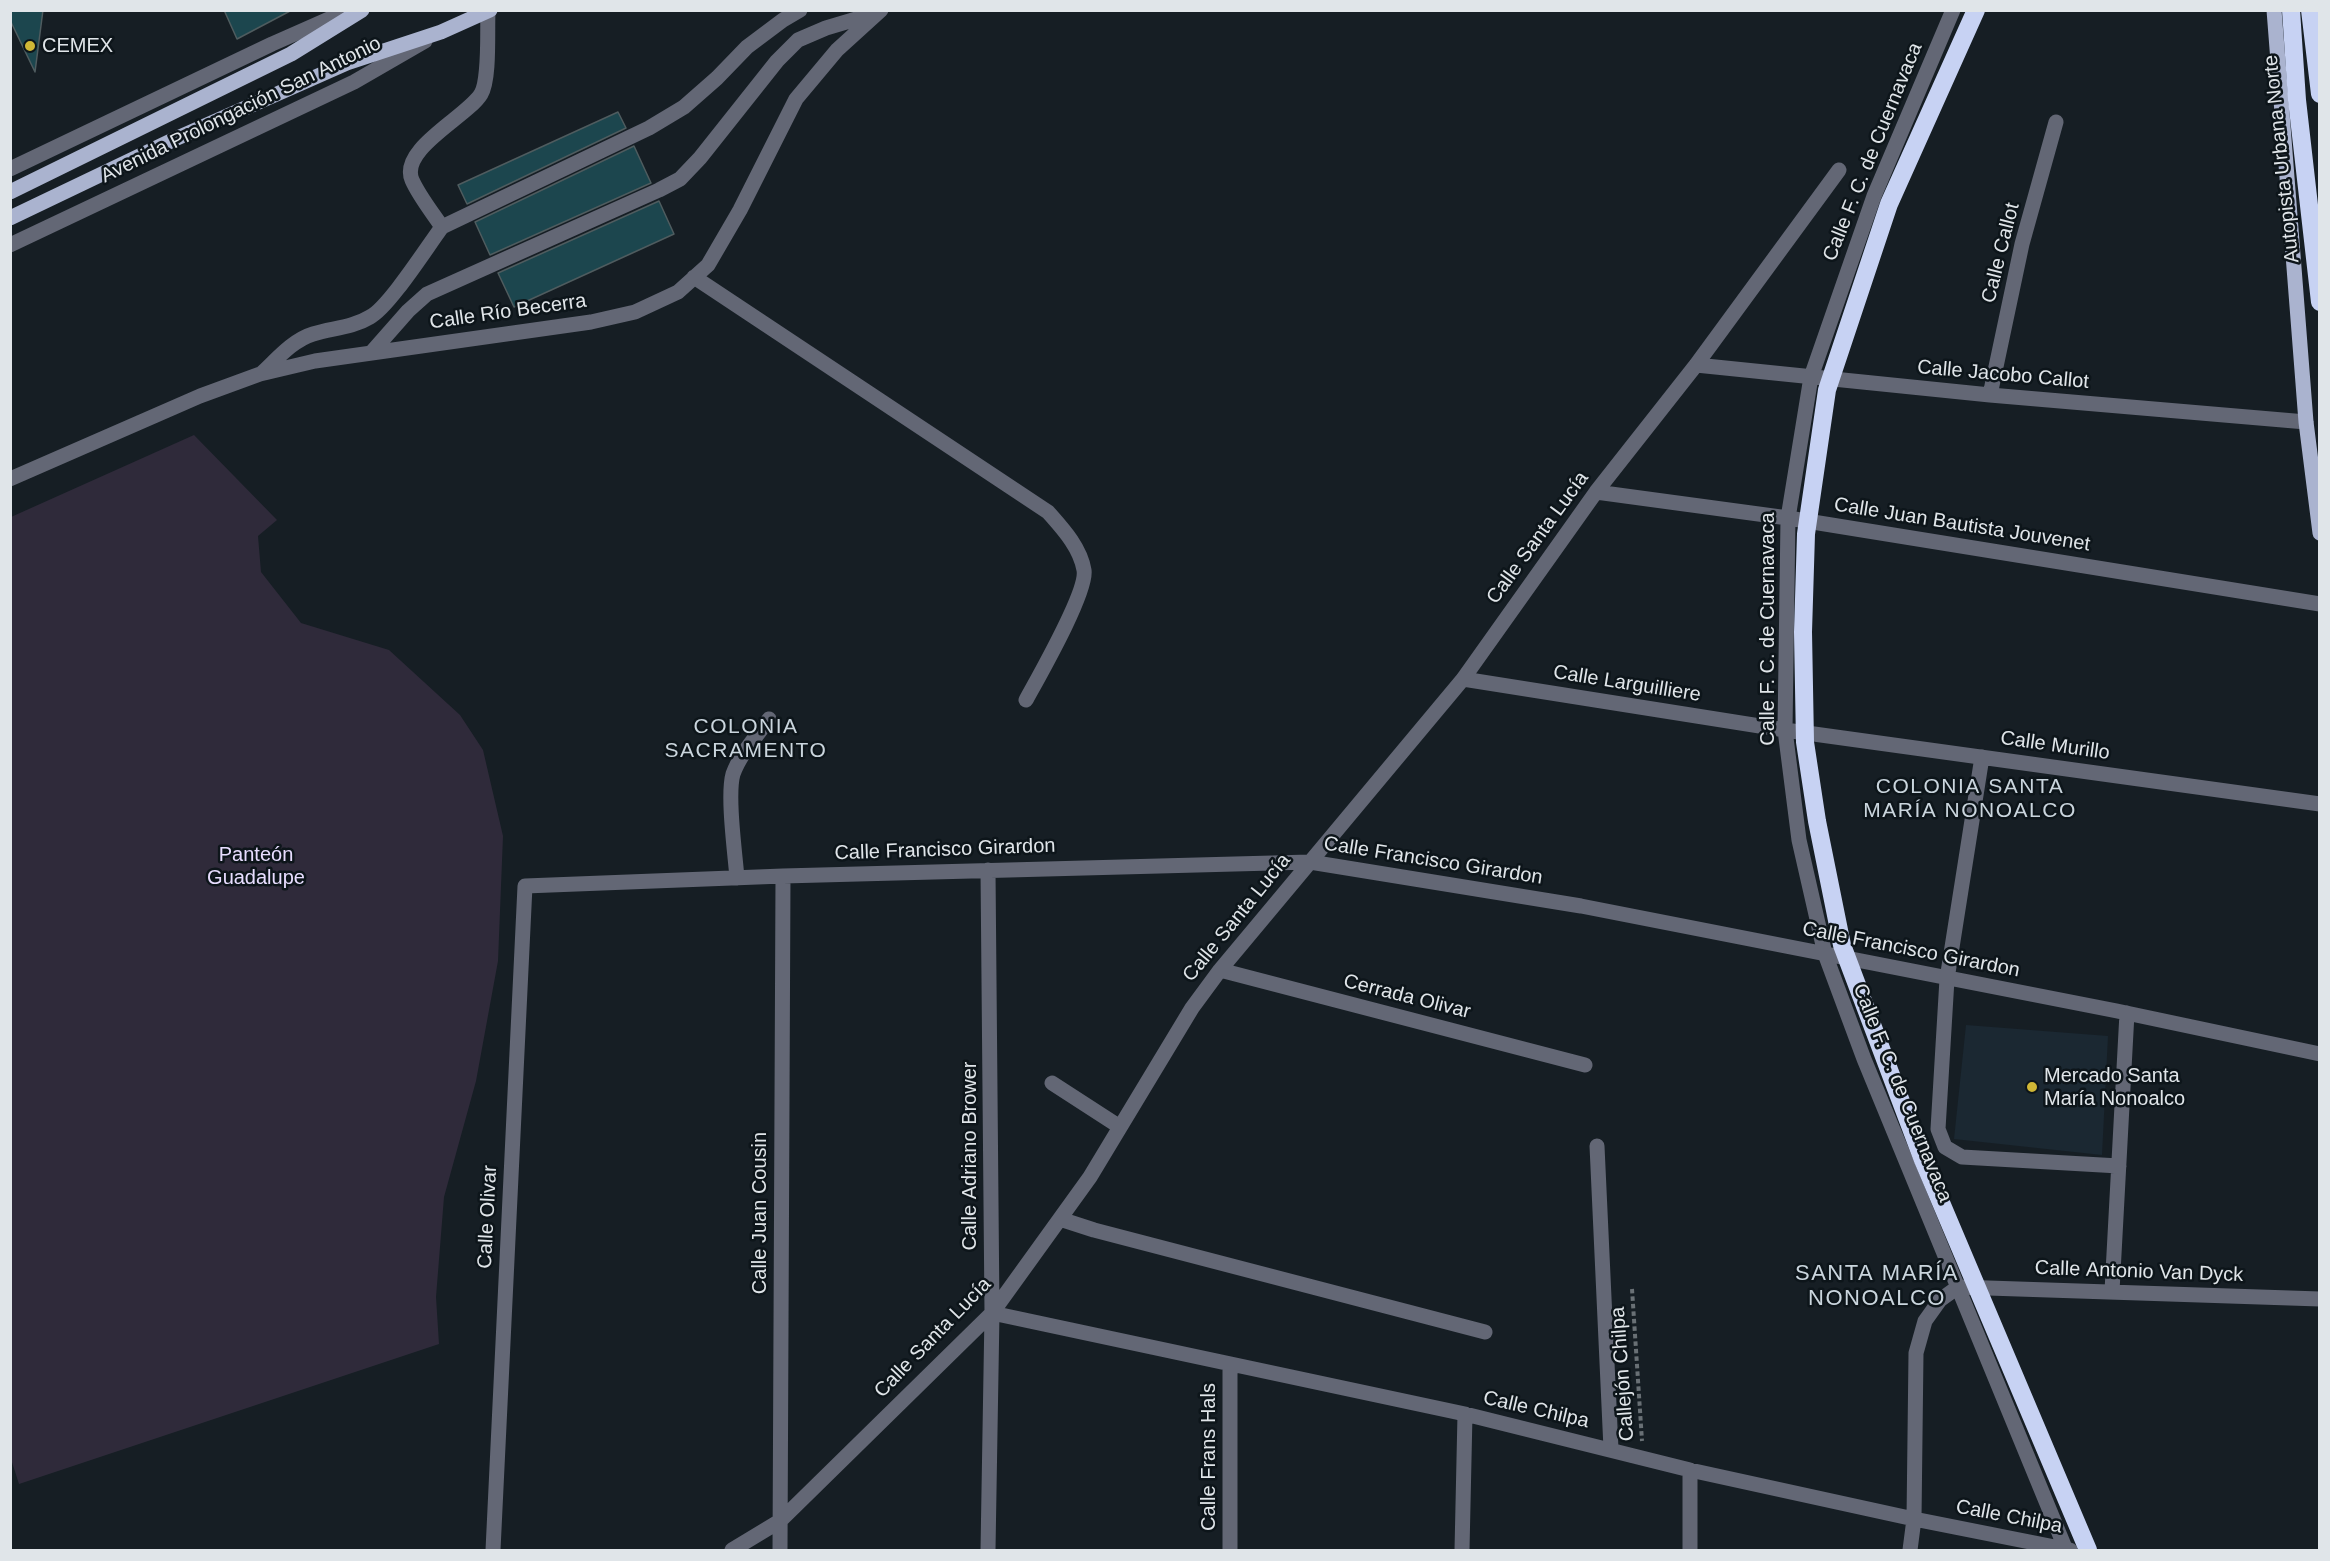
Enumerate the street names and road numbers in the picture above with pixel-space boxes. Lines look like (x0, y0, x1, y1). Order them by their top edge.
street label: Avenida Prolongación San Antonio (97, 32, 385, 188)
street label: Calle F. C. de Cuernavaca (1818, 39, 1928, 265)
street label: Autopista Urbana Norte (2259, 54, 2305, 264)
street label: Calle Callot (1977, 200, 2025, 306)
street label: Calle Río Becerra (428, 289, 588, 335)
street label: Calle Jacobo Callot (1916, 356, 2090, 394)
street label: Calle Santa Lucía (1482, 467, 1594, 609)
street label: Calle Juan Bautista Jouvenet (1832, 493, 2092, 557)
street label: Calle F. C. de Cuernavaca (1756, 512, 1780, 746)
street label: Calle Larguilliere (1552, 660, 1702, 708)
street label: Calle Murillo (1999, 726, 2111, 766)
street label: Calle Francisco Girardon (1322, 832, 1544, 890)
street label: Calle Francisco Girardon (834, 834, 1056, 866)
street label: Calle Santa Lucía (1178, 849, 1296, 987)
street label: Calle Francisco Girardon (1800, 917, 2022, 983)
street label: Cerrada Olivar (1341, 970, 1473, 1024)
street label: Calle F. C. de Cuernavaca (1847, 980, 1957, 1206)
street label: Calle Adriano Brower (958, 1062, 982, 1250)
street label: Calle Juan Cousin (748, 1132, 772, 1294)
street label: Calle Olivar (473, 1165, 503, 1269)
street label: Calle Antonio Van Dyck (2034, 1256, 2244, 1288)
street label: Calle Santa Lucía (870, 1273, 996, 1403)
street label: Callejón Chilpa (1606, 1306, 1640, 1442)
street label: Calle Frans Hals (1197, 1383, 1221, 1531)
street label: Calle Chilpa (1481, 1386, 1591, 1434)
street label: Calle Chilpa (1954, 1495, 2064, 1539)

